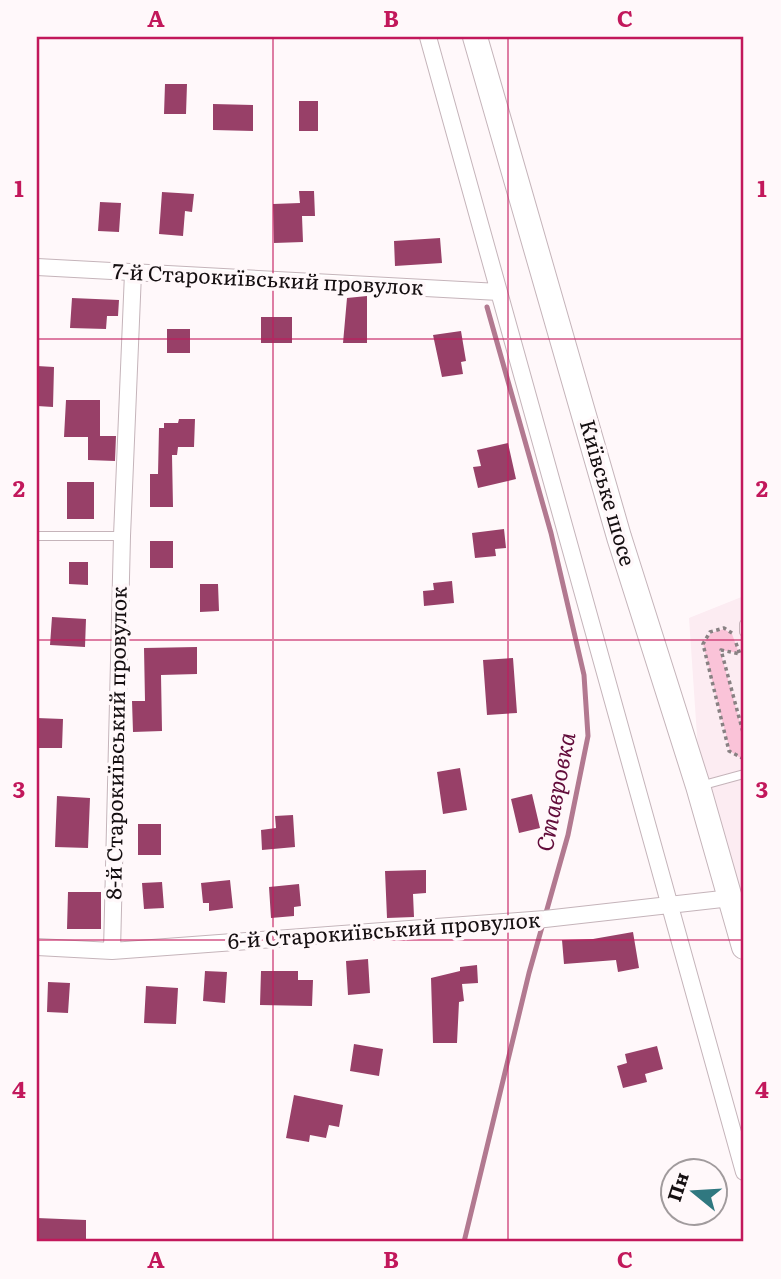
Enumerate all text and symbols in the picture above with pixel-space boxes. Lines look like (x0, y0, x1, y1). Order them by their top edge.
text: A (147, 0, 165, 34)
text: B (383, 0, 399, 34)
text: C (617, 0, 633, 34)
text: 1 (14, 170, 24, 204)
text: 1 (757, 170, 767, 204)
street label: 7-й Старокиївський провулок (112, 254, 425, 301)
street label: Київське шосе (574, 415, 645, 569)
text: 2 (13, 470, 25, 504)
text: 2 (756, 470, 768, 504)
street label: 8-й Старокиївський провулок (96, 585, 133, 900)
water label: Ставровка (526, 729, 582, 854)
text: 3 (13, 771, 25, 805)
text: 3 (756, 771, 768, 805)
street label: 6-й Старокиївський провулок (227, 902, 542, 955)
text: 4 (12, 1071, 26, 1105)
text: 4 (755, 1071, 769, 1105)
north arrow (658, 1156, 728, 1226)
text: Пн (659, 1168, 695, 1205)
text: A (147, 1241, 165, 1275)
text: B (383, 1241, 399, 1275)
text: C (617, 1241, 633, 1275)

